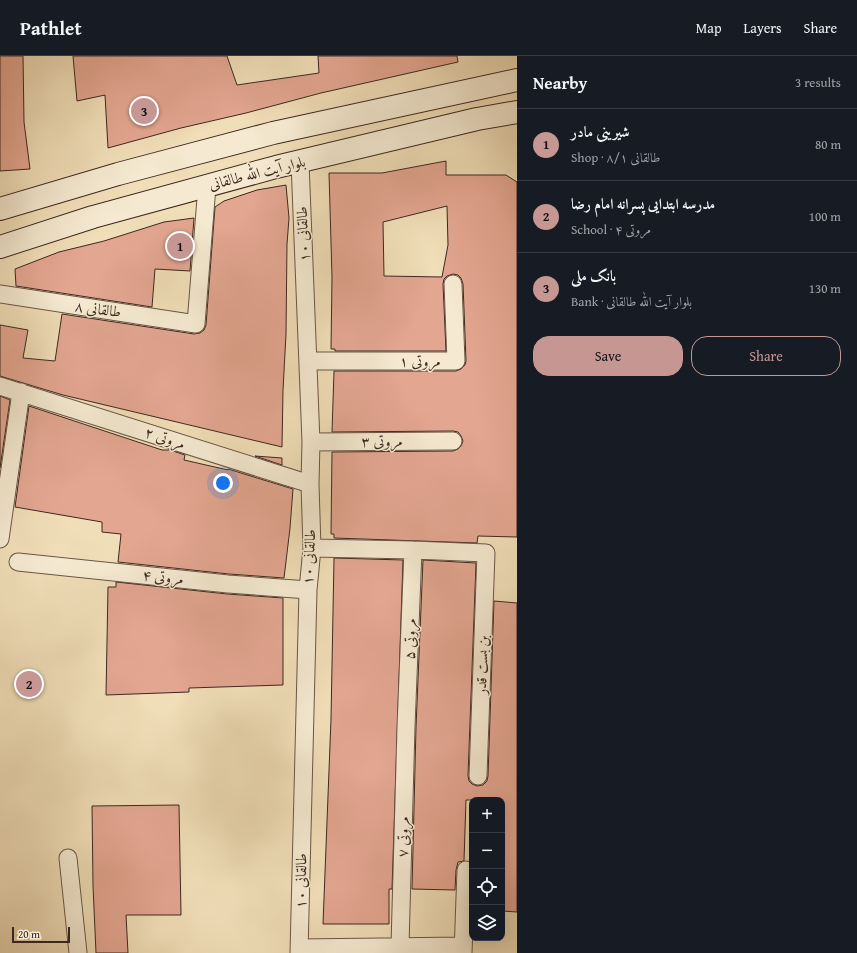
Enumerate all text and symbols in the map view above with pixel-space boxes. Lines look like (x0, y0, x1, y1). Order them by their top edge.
text: Pathlet (20, 14, 82, 42)
text: Map (696, 18, 722, 38)
text: Layers (744, 18, 782, 38)
text: Share (804, 18, 837, 38)
text: Nearby (533, 70, 587, 95)
text: 3 results (795, 73, 841, 92)
pin: 3 (131, 96, 157, 126)
text: شیرینی مادر (571, 121, 630, 142)
text: 1 (543, 135, 549, 154)
text: 80 m (815, 135, 841, 154)
text: Shop · طالقانی ۸/۱ (571, 148, 660, 167)
street label: بلوار آیت الله طالقانی (206, 149, 308, 195)
text: مدرسه ابتدایی پسرانه امام رضا (571, 193, 715, 214)
street label: طالقانی ۱۰ (291, 206, 314, 262)
text: 2 (543, 207, 549, 226)
text: 100 m (809, 207, 841, 226)
text: School · مروتی ۴ (571, 220, 651, 239)
pin: 1 (167, 231, 193, 261)
text: بانک ملی (571, 265, 616, 286)
text: 3 (543, 279, 549, 298)
text: 130 m (809, 279, 841, 298)
text: Bank · بلوار آیت الله طالقانی (571, 292, 692, 311)
street label: طالقانی ۸ (73, 295, 123, 322)
button: Save (533, 336, 683, 376)
button: Share (691, 336, 841, 376)
street label: مروتی ۱ (399, 350, 441, 372)
street label: مروتی ۲ (142, 421, 188, 455)
street label: مروتی ۳ (361, 430, 403, 452)
your location (213, 473, 233, 493)
street label: طالقانی ۱۰ (297, 529, 320, 585)
street label: مروتی ۴ (141, 564, 185, 590)
street label: مروتی ۵ (398, 618, 422, 660)
street label: بن بست قدر (470, 635, 493, 697)
pin: 2 (16, 669, 42, 699)
map controls (469, 797, 505, 941)
button: + (469, 797, 505, 833)
street label: مروتی ۷ (391, 816, 415, 858)
button: − (469, 833, 505, 869)
street label: طالقانی ۱۰ (290, 853, 311, 909)
button: locate (469, 869, 505, 905)
button: layers (469, 905, 505, 941)
scale bar (12, 925, 70, 944)
text: 20 m (18, 926, 40, 942)

